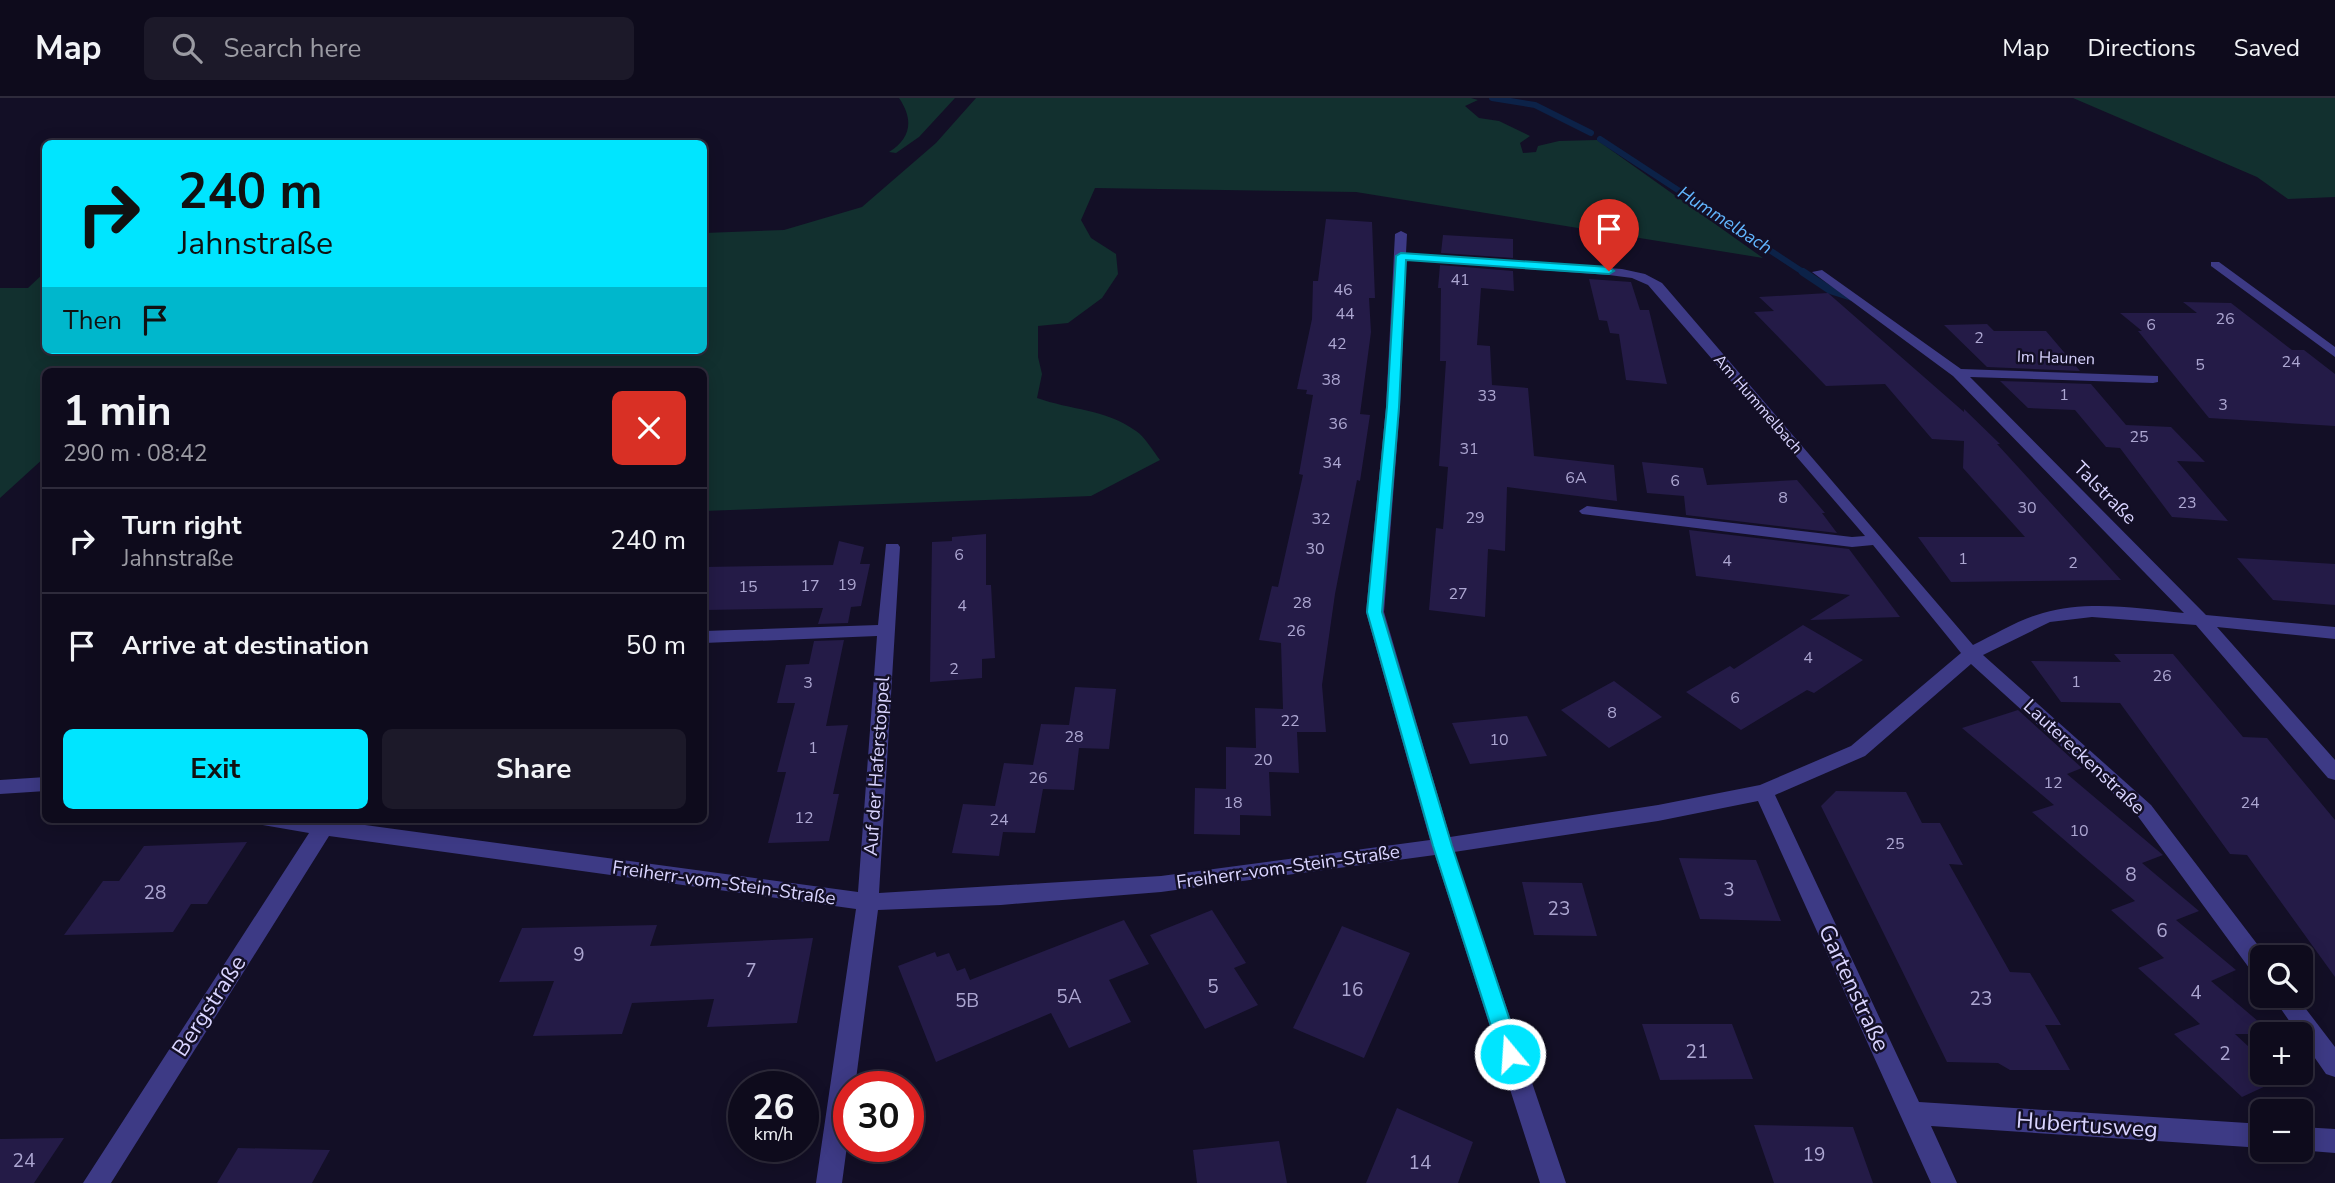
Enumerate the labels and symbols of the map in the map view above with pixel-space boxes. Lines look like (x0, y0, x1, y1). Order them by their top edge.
water label: Hummelbach (1673, 180, 1777, 260)
pin (1579, 199, 1639, 271)
house number: 41 (1450, 269, 1470, 291)
house number: 46 (1333, 279, 1353, 301)
house number: 44 (1335, 303, 1355, 325)
house number: 26 (2215, 308, 2235, 330)
house number: 6 (2146, 314, 2156, 336)
house number: 2 (1974, 327, 1984, 349)
house number: 42 (1327, 333, 1347, 355)
street label: Im Haunen (2017, 346, 2095, 370)
street label: Am Hummelbach (1709, 349, 1807, 459)
house number: 24 (2281, 351, 2301, 373)
house number: 5 (2195, 354, 2205, 376)
house number: 38 (1321, 369, 1341, 391)
house number: 1 (2059, 384, 2069, 406)
house number: 33 (1477, 385, 1497, 407)
house number: 3 (2218, 394, 2228, 416)
house number: 36 (1328, 413, 1348, 435)
house number: 25 (2129, 426, 2149, 448)
house number: 31 (1459, 438, 1479, 460)
house number: 34 (1322, 452, 1342, 474)
street label: Talstraße (2068, 456, 2142, 530)
house number: 6A (1565, 467, 1587, 489)
house number: 6 (1670, 470, 1680, 492)
house number: 8 (1778, 487, 1788, 509)
house number: 23 (2177, 492, 2197, 514)
house number: 30 (2017, 497, 2037, 519)
house number: 29 (1465, 507, 1485, 529)
house number: 32 (1311, 508, 1331, 530)
house number: 30 (1305, 538, 1325, 560)
house number: 6 (954, 544, 964, 566)
house number: 1 (1958, 548, 1968, 570)
house number: 4 (1722, 550, 1732, 572)
house number: 2 (2068, 552, 2078, 574)
house number: 19 (837, 574, 857, 596)
house number: 17 (800, 575, 820, 597)
house number: 15 (738, 576, 758, 598)
house number: 27 (1448, 583, 1468, 605)
house number: 28 (1292, 592, 1312, 614)
house number: 4 (957, 595, 967, 617)
house number: 26 (1286, 620, 1306, 642)
house number: 4 (1803, 647, 1813, 669)
house number: 2 (949, 658, 959, 680)
house number: 26 (2152, 665, 2172, 687)
house number: 1 (2071, 671, 2081, 693)
house number: 3 (803, 672, 813, 694)
street label: Auf der Haferstoppel (858, 675, 896, 857)
house number: 6 (1730, 687, 1740, 709)
street label: Lautereckenstraße (2017, 694, 2151, 820)
house number: 8 (1607, 702, 1617, 724)
house number: 22 (1280, 710, 1300, 732)
house number: 28 (1064, 726, 1084, 748)
house number: 10 (1489, 729, 1509, 751)
house number: 1 (808, 737, 818, 759)
house number: 20 (1253, 749, 1273, 771)
house number: 26 (1028, 767, 1048, 789)
house number: 12 (2043, 772, 2063, 794)
house number: 18 (1223, 792, 1243, 814)
house number: 24 (2240, 792, 2260, 814)
house number: 12 (794, 807, 814, 829)
house number: 24 (989, 809, 1009, 831)
house number: 10 (2069, 820, 2089, 842)
house number: 25 (1885, 833, 1905, 855)
street label: Freiherr-vom-Stein-Straße (1175, 838, 1401, 896)
street label: Freiherr-vom-Stein-Straße (611, 854, 837, 912)
house number: 8 (2125, 862, 2137, 888)
house number: 3 (1723, 877, 1735, 903)
house number: 28 (144, 880, 166, 906)
house number: 23 (1548, 896, 1570, 922)
house number: 6 (2156, 918, 2168, 944)
street label: Gartenstraße (1811, 920, 1897, 1056)
house number: 9 (573, 942, 585, 968)
street label: Bergstraße (165, 949, 253, 1063)
house number: 7 (745, 958, 757, 984)
house number: 5 (1207, 974, 1219, 1000)
house number: 16 (1341, 977, 1363, 1003)
house number: 4 (2190, 980, 2202, 1006)
house number: 5A (1056, 984, 1082, 1010)
house number: 23 (1970, 986, 1992, 1012)
house number: 5B (955, 988, 979, 1014)
position arrow (1473, 1017, 1547, 1091)
house number: 21 (1686, 1039, 1708, 1065)
house number: 2 (2219, 1041, 2231, 1067)
speed limit sign: 30 (833, 1071, 924, 1162)
street label: Hubertusweg (2015, 1105, 2159, 1145)
house number: 19 (1803, 1142, 1825, 1168)
house number: 24 (13, 1148, 35, 1174)
house number: 14 (1409, 1150, 1431, 1176)

